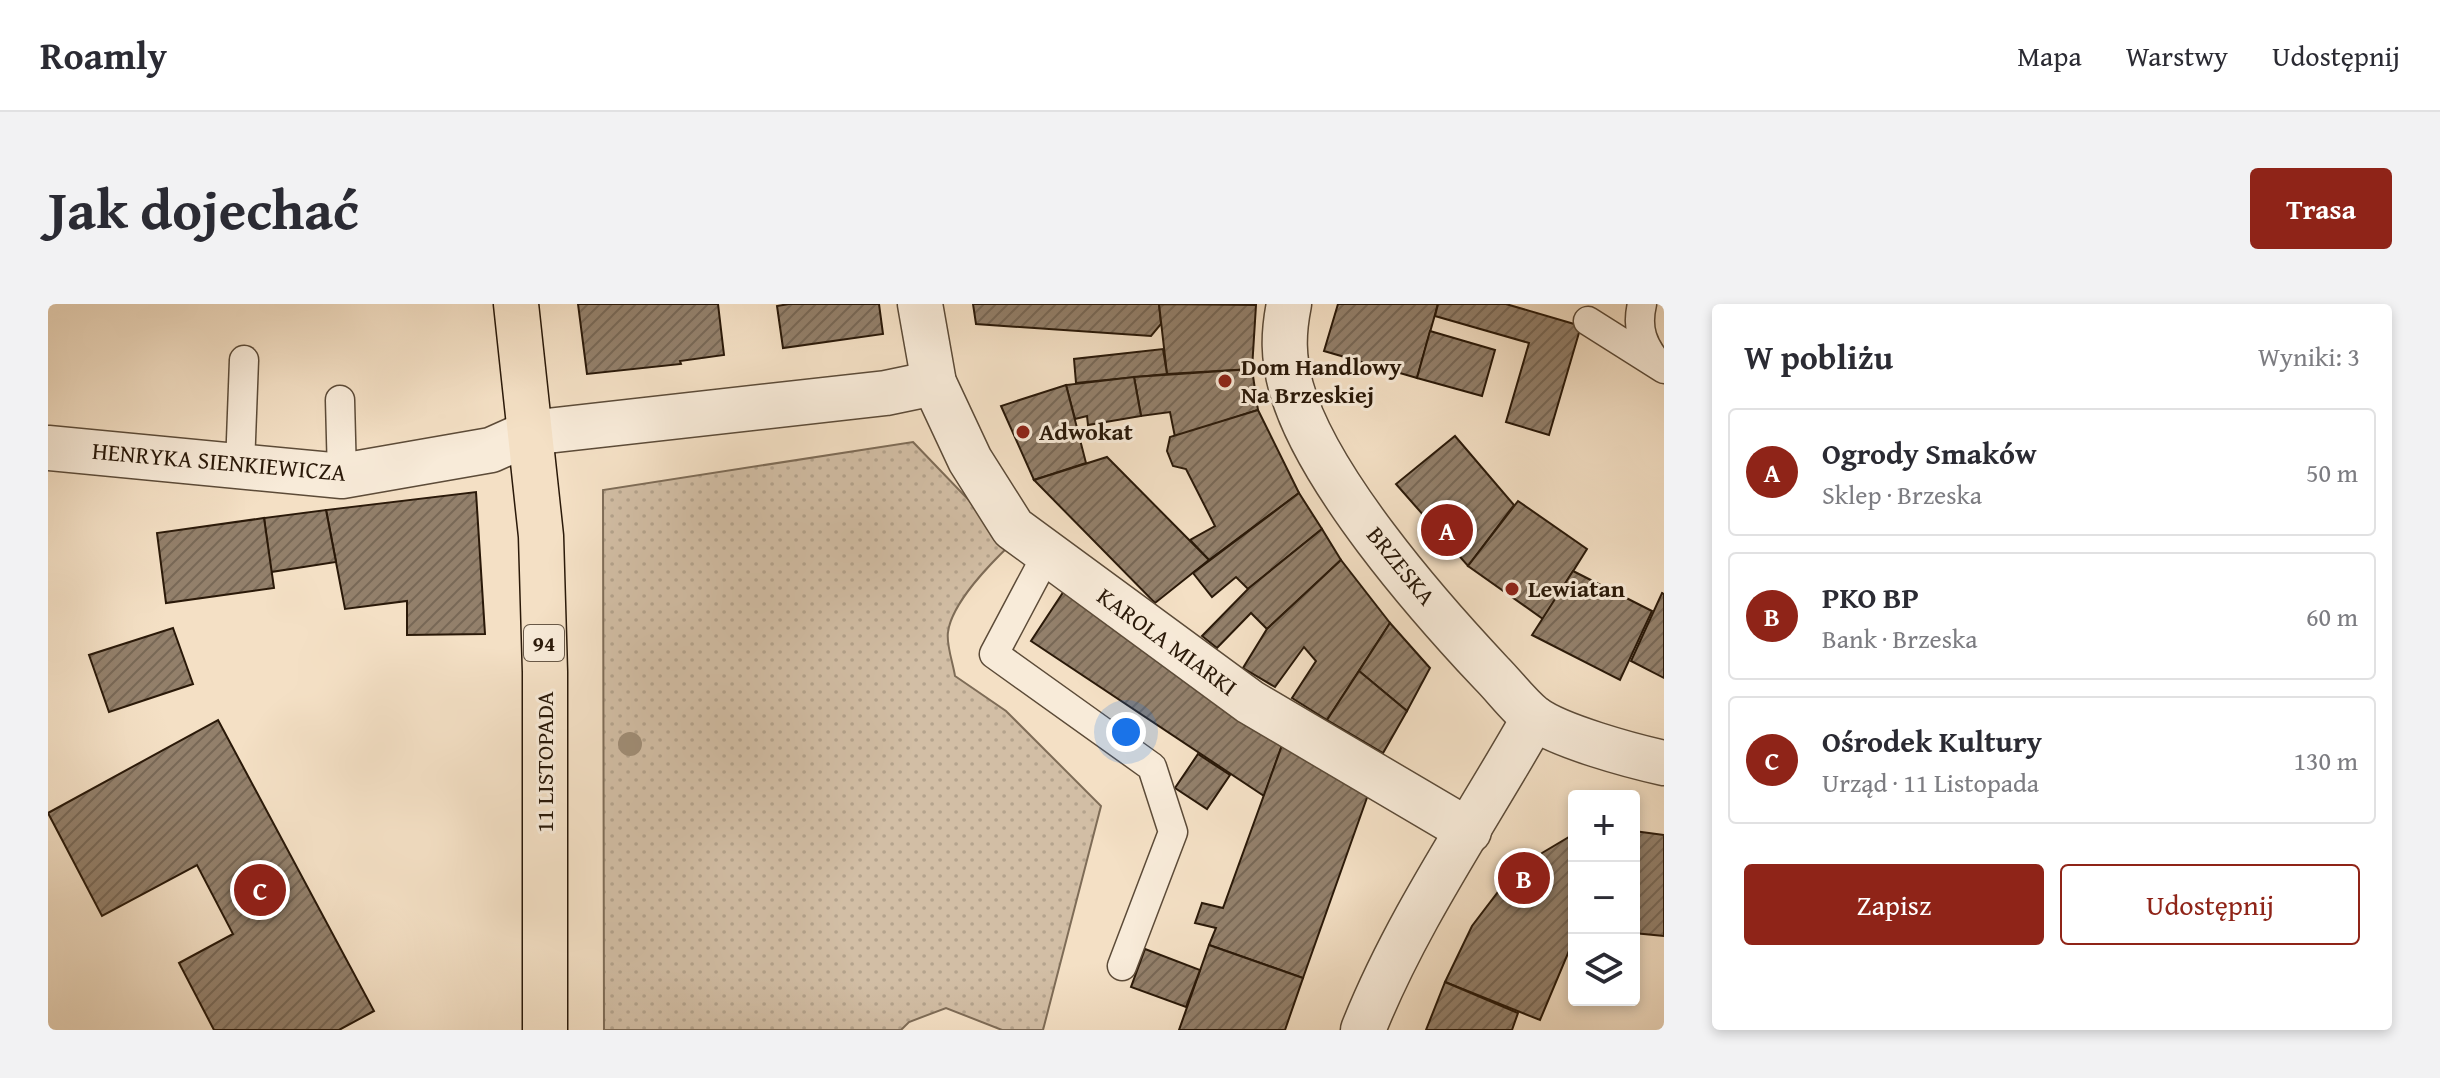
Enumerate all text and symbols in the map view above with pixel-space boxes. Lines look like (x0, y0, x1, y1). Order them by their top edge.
text: Roamly (40, 27, 167, 83)
text: Mapa (2017, 35, 2082, 76)
text: Warstwy (2126, 35, 2228, 76)
text: Udostępnij (2272, 35, 2400, 76)
text: Jak dojechać (48, 167, 359, 250)
button: Trasa (2250, 168, 2392, 249)
text: W pobliżu (1744, 332, 1893, 381)
text: Wyniki: 3 (2258, 337, 2360, 376)
place label: Dom Handlowy Na Brzeskiej (1241, 349, 1402, 412)
marker: Dom Handlowy Na Brzeskiej (1216, 372, 1234, 390)
place label: Adwokat (1039, 414, 1133, 449)
marker: Adwokat (1014, 423, 1032, 441)
text: Ogrody Smaków (1822, 431, 2037, 475)
street label: HENRYKA SIENKIEWICZA (91, 433, 348, 490)
text: A (1764, 453, 1780, 492)
text: 50 m (2306, 453, 2358, 492)
text: Sklep · Brzeska (1822, 475, 1982, 514)
pin: A (1421, 500, 1473, 560)
street label: BRZESKA (1359, 519, 1444, 613)
place label: Lewiatan (1528, 571, 1625, 606)
text: PKO BP (1822, 575, 1919, 619)
street label: KAROLA MIARKI (1090, 579, 1245, 704)
marker: Lewiatan (1503, 580, 1521, 598)
text: B (1764, 597, 1780, 636)
text: 60 m (2306, 597, 2358, 636)
text: Bank · Brzeska (1822, 619, 1977, 658)
road number: 94 (524, 625, 564, 661)
street label: 11 LISTOPADA (527, 691, 562, 833)
your location (1106, 712, 1146, 752)
text: Ośrodek Kultury (1822, 719, 2042, 763)
text: C (1765, 741, 1779, 780)
text: 130 m (2293, 741, 2358, 780)
text: Urząd · 11 Listopada (1822, 763, 2039, 802)
map controls (1568, 790, 1640, 1006)
button: + (1568, 790, 1640, 862)
pin: B (1498, 848, 1550, 908)
pin: C (234, 860, 286, 920)
button: − (1568, 862, 1640, 934)
button: Zapisz (1744, 864, 2044, 945)
button: Udostępnij (2060, 864, 2360, 945)
button: layers (1568, 934, 1640, 1006)

